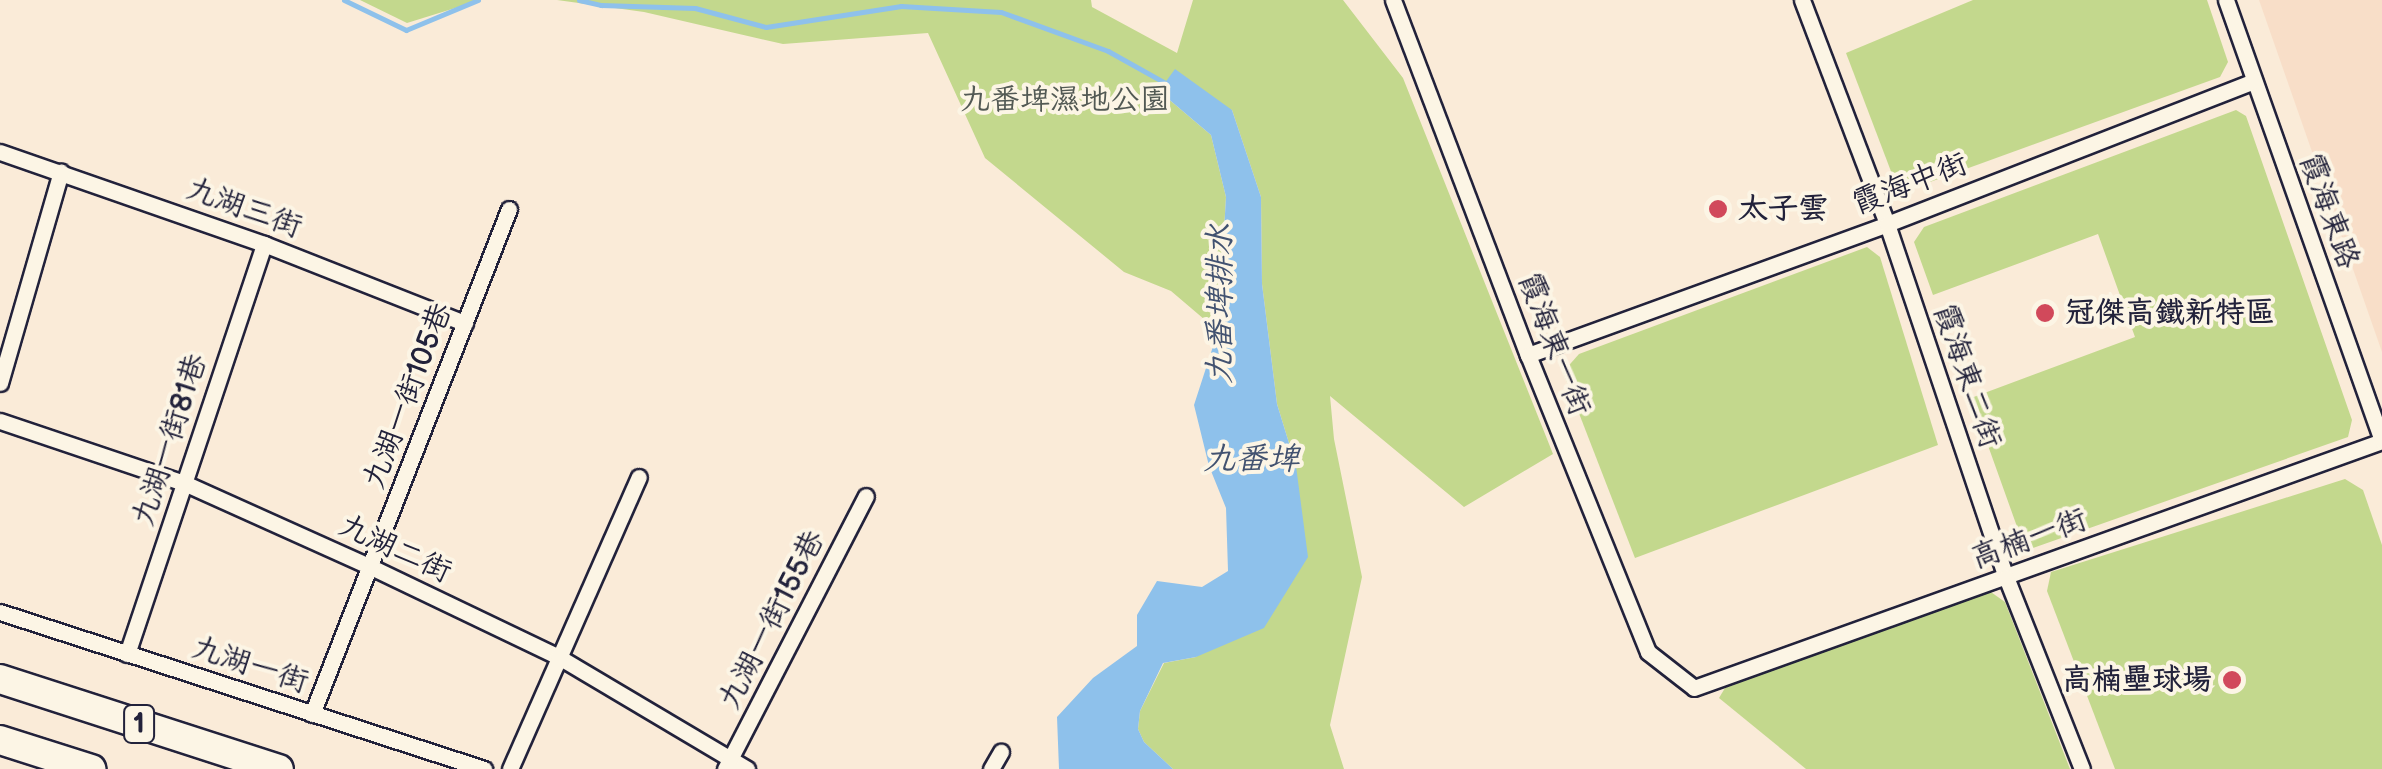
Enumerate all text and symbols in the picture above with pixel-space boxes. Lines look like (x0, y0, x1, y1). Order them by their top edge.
park label: 九番埤濕地公園 (960, 82, 1170, 118)
street label: 霞海中街 (1848, 146, 1972, 222)
street label: 霞海東路 (2292, 148, 2366, 274)
street label: 九湖三街 (181, 171, 307, 245)
place label: 太子雲 (1738, 191, 1828, 227)
marker: 太子雲 (1707, 198, 1729, 220)
water label: 九番埤排水 (1202, 224, 1240, 384)
street label: 霞海東一街 (1510, 268, 1598, 420)
place label: 冠傑高鐵新特區 (2065, 295, 2275, 331)
street label: 九湖一街105巷 (356, 298, 460, 494)
street label: 霞海東二街 (1926, 299, 2008, 453)
marker: 冠傑高鐵新特區 (2034, 302, 2056, 324)
street label: 九湖一街81巷 (125, 349, 215, 531)
water label: 九番埤 (1203, 441, 1299, 479)
street label: 高楠一街 (1966, 502, 2092, 576)
street label: 九湖二街 (333, 507, 457, 591)
street label: 九湖一街155巷 (711, 525, 833, 715)
street label: 九湖一街 (187, 629, 313, 701)
place label: 高楠壘球場 (2062, 662, 2212, 698)
marker: 高楠壘球場 (2221, 669, 2243, 691)
road number: 1 (122, 701, 156, 747)

